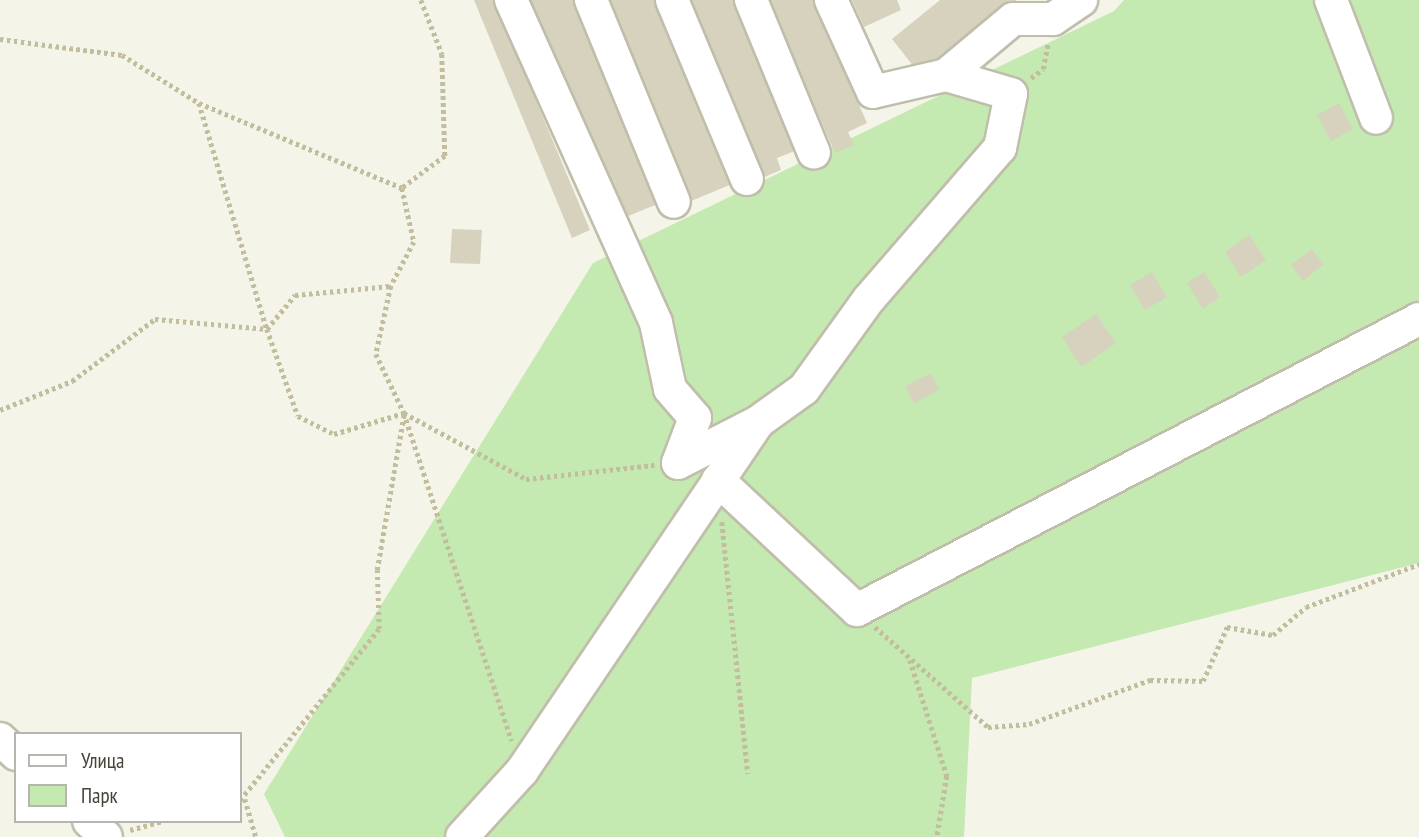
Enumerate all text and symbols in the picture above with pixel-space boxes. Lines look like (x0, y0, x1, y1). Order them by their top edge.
legend (14, 732, 242, 823)
text: Улица (81, 747, 124, 774)
text: Парк (81, 782, 118, 809)

